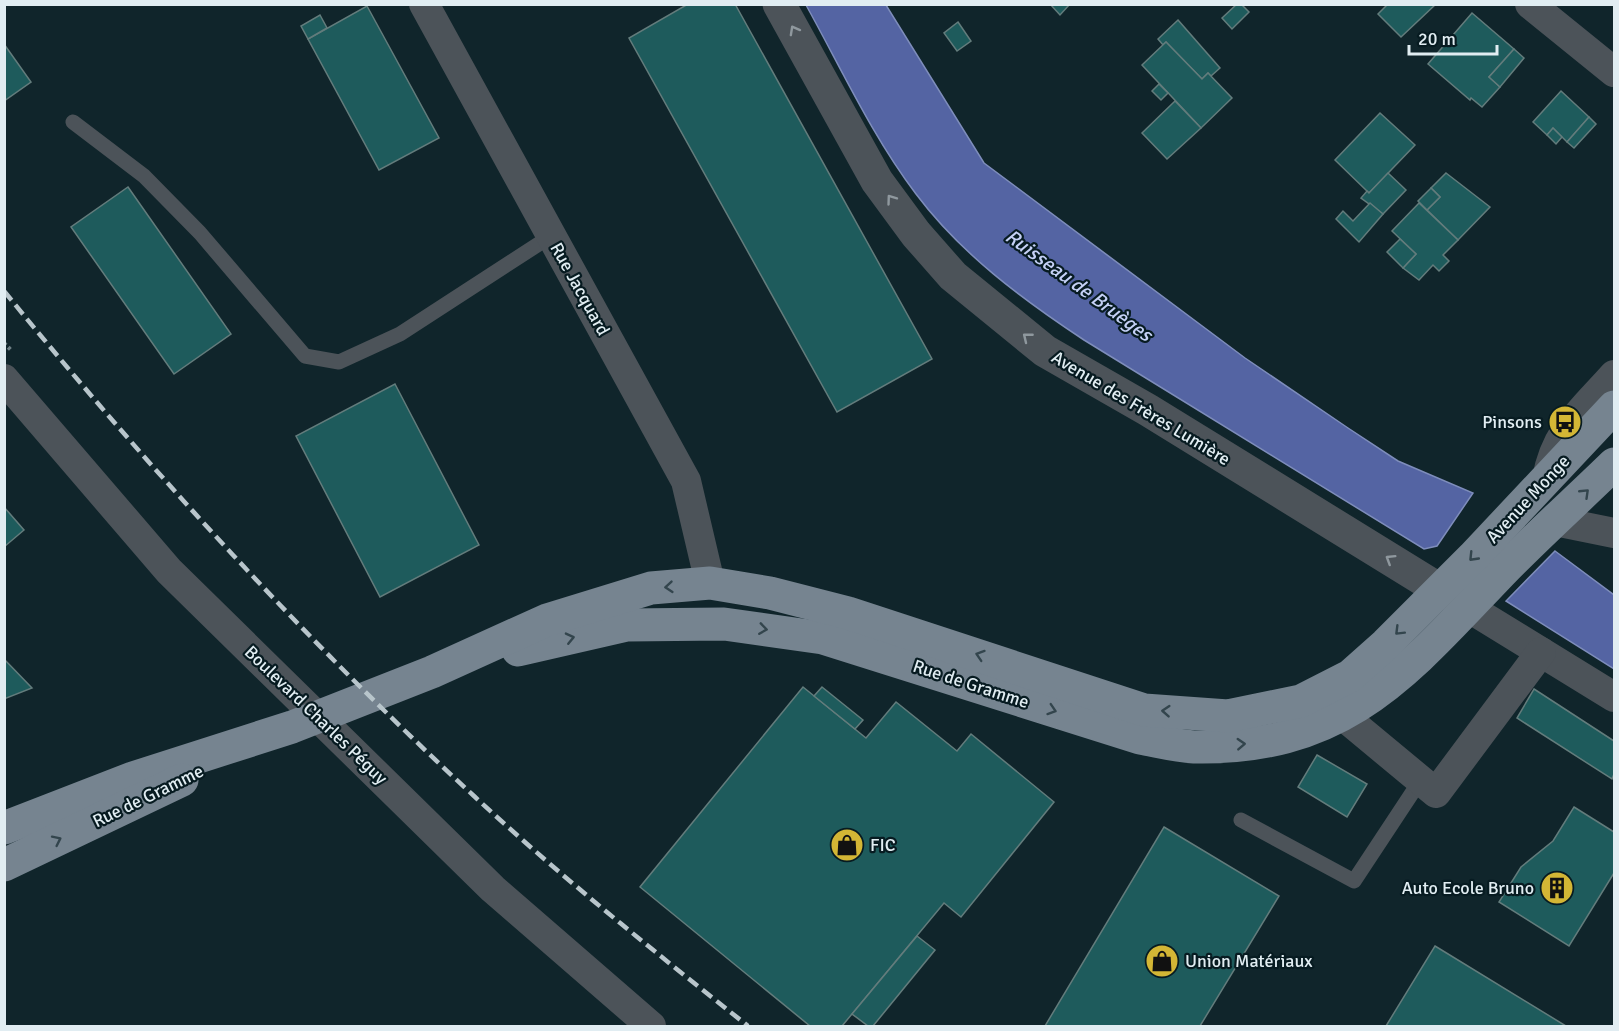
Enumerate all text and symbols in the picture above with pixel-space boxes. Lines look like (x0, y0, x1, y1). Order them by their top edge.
scale bar (1409, 18, 1498, 56)
one-way arrow (789, 26, 801, 37)
text: 20 m (1418, 28, 1456, 50)
one-way arrow (887, 195, 898, 206)
water label: Ruisseau de Bruèges (1000, 224, 1159, 348)
street label: Rue Jacquard (545, 239, 615, 339)
one-way arrow (1023, 333, 1034, 344)
street label: Avenue des Frères Lumière (1048, 346, 1234, 470)
bus stop icon: Pinsons (1547, 404, 1583, 440)
place label: Pinsons (1482, 411, 1542, 433)
street label: Avenue Monge (1482, 450, 1574, 548)
one-way arrow (1578, 489, 1589, 500)
one-way arrow (1470, 549, 1481, 560)
one-way arrow (1386, 555, 1396, 567)
one-way arrow (664, 580, 674, 593)
one-way arrow (759, 623, 768, 635)
one-way arrow (1395, 625, 1406, 635)
one-way arrow (565, 632, 575, 645)
street label: Boulevard Charles Péguy (240, 641, 392, 789)
one-way arrow (975, 650, 986, 663)
street label: Rue de Gramme (910, 655, 1032, 713)
one-way arrow (1046, 703, 1057, 715)
one-way arrow (1161, 705, 1170, 718)
one-way arrow (1237, 737, 1246, 750)
street label: Rue de Gramme (89, 760, 207, 832)
shop icon: FIC (829, 827, 865, 863)
place label: FIC (870, 834, 896, 856)
one-way arrow (51, 835, 62, 847)
building icon: Auto Ecole Bruno (1539, 870, 1575, 906)
place label: Auto Ecole Bruno (1402, 877, 1534, 899)
shop icon: Union Matériaux (1144, 943, 1180, 979)
place label: Union Matériaux (1185, 950, 1313, 972)

